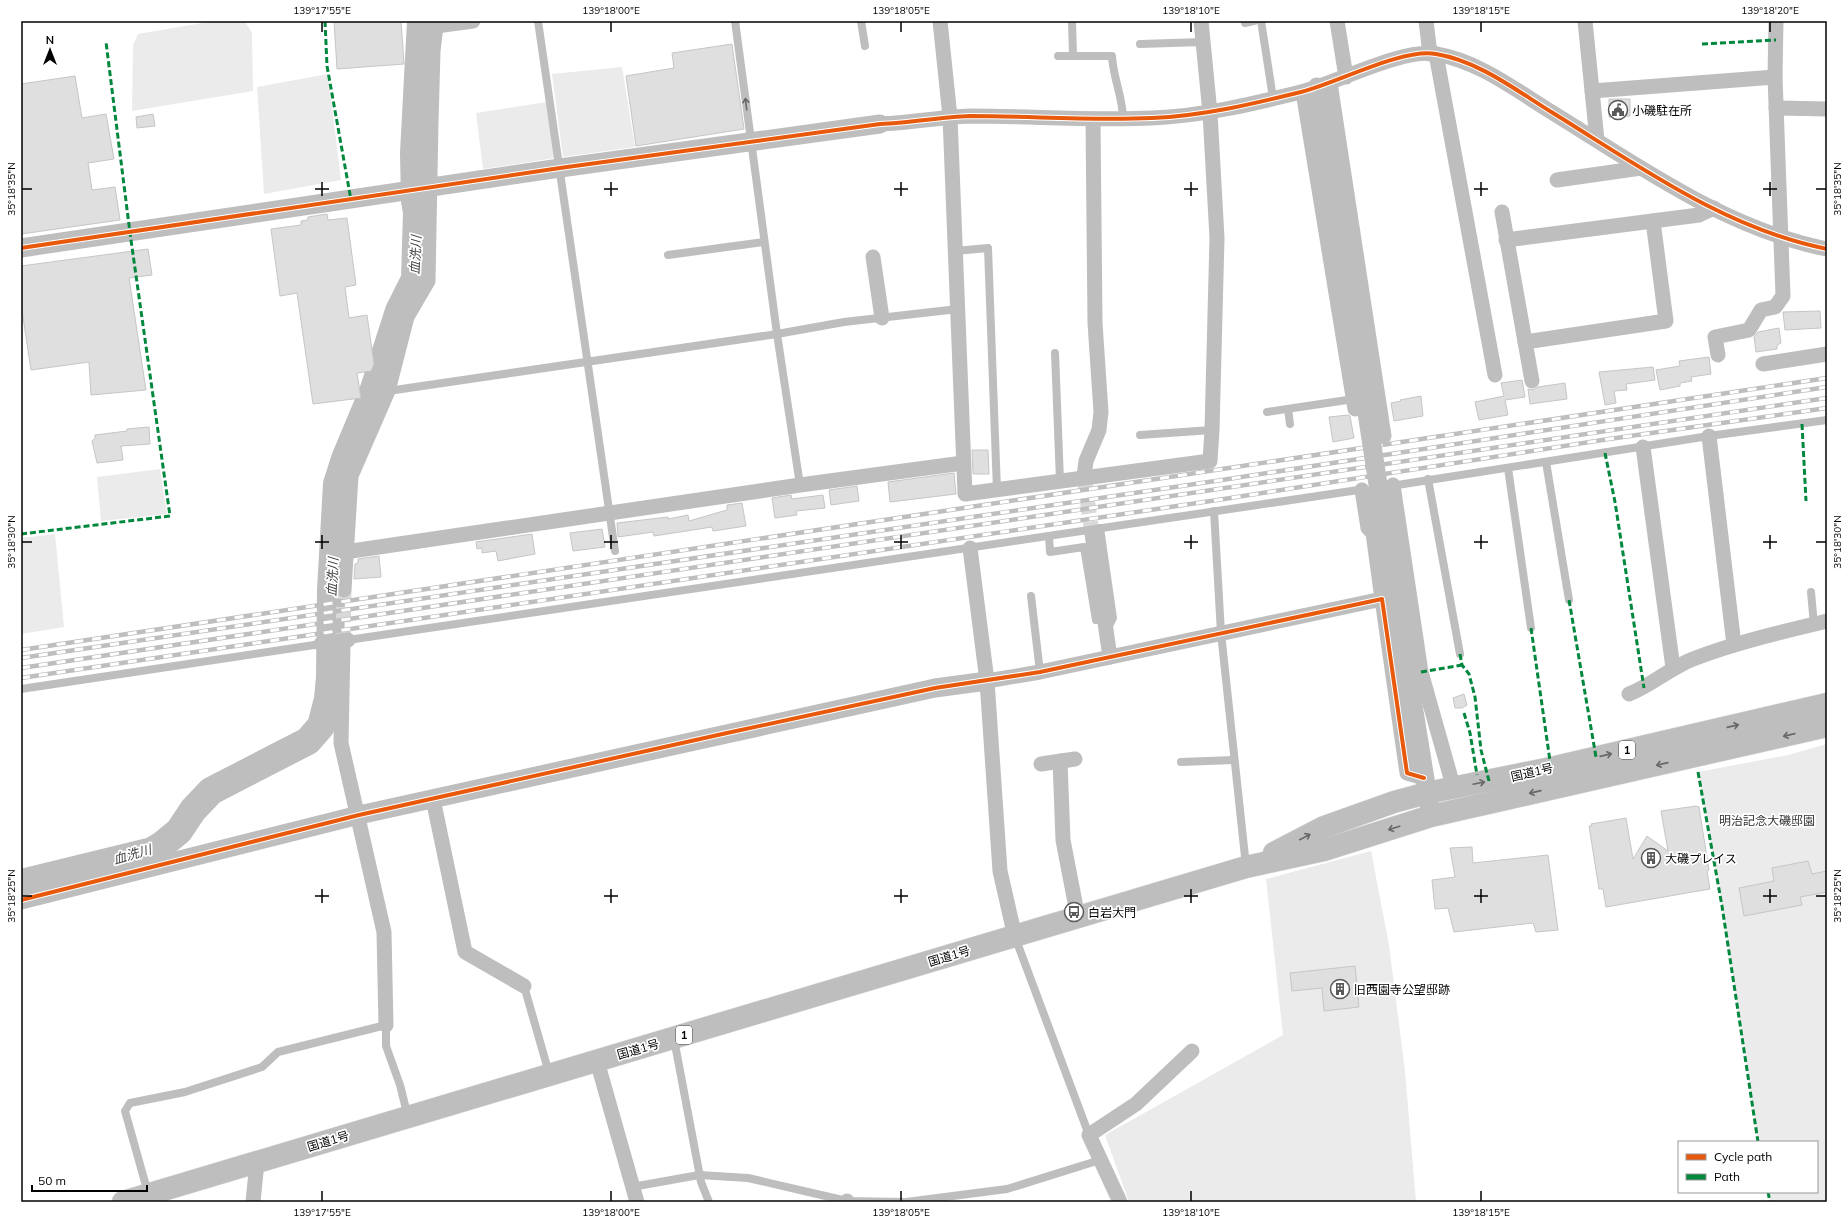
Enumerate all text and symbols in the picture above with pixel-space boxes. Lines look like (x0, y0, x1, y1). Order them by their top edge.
text: 139°17'55"E (293, 4, 351, 17)
text: 139°18'00"E (582, 4, 640, 17)
text: 139°18'05"E (872, 4, 930, 17)
text: 139°18'10"E (1162, 4, 1220, 17)
text: 139°18'15"E (1452, 4, 1510, 17)
text: 139°18'20"E (1741, 4, 1799, 17)
north arrow (30, 30, 70, 70)
text: N (46, 33, 54, 47)
one-way arrow (742, 98, 750, 111)
public building icon: 小磯駐在所 (1607, 99, 1629, 121)
place label: 小磯駐在所 (1632, 103, 1692, 118)
text: 35°18'35"N (5, 162, 18, 216)
text: 35°18'35"N (1831, 162, 1844, 216)
water label: 血洗川 (406, 233, 424, 275)
text: 35°18'30"N (5, 515, 18, 569)
text: 35°18'30"N (1831, 515, 1844, 569)
water label: 血洗川 (323, 555, 341, 597)
one-way arrow (1726, 722, 1739, 730)
one-way arrow (1783, 731, 1796, 739)
road number: 1 (1619, 741, 1635, 759)
one-way arrow (1599, 750, 1612, 758)
street label: 国道1号 (1509, 760, 1555, 784)
one-way arrow (1656, 760, 1669, 768)
one-way arrow (1472, 779, 1485, 787)
one-way arrow (1529, 789, 1542, 797)
park label: 明治記念大磯邸園 (1719, 813, 1815, 828)
one-way arrow (1388, 825, 1401, 832)
one-way arrow (1299, 832, 1311, 840)
water label: 血洗川 (111, 840, 155, 867)
building icon: 大磯プレイス (1640, 847, 1662, 869)
place label: 大磯プレイス (1665, 851, 1737, 866)
text: 35°18'25"N (5, 869, 18, 923)
text: 35°18'25"N (1831, 869, 1844, 923)
bus stop icon: 白岩大門 (1063, 901, 1085, 923)
place label: 白岩大門 (1088, 905, 1136, 920)
street label: 国道1号 (926, 943, 972, 969)
building icon: 旧西園寺公望邸跡 (1329, 978, 1351, 1000)
place label: 旧西園寺公望邸跡 (1354, 982, 1450, 997)
road number: 1 (676, 1026, 692, 1044)
street label: 国道1号 (615, 1036, 661, 1062)
street label: 国道1号 (305, 1128, 351, 1154)
legend (1678, 1141, 1818, 1193)
text: Cycle path (1714, 1149, 1772, 1164)
scale bar (32, 1167, 147, 1193)
text: Path (1714, 1169, 1740, 1184)
text: 50 m (38, 1173, 66, 1188)
text: 139°17'55"E (293, 1206, 351, 1219)
text: 139°18'00"E (582, 1206, 640, 1219)
text: 139°18'05"E (872, 1206, 930, 1219)
text: 139°18'10"E (1162, 1206, 1220, 1219)
text: 139°18'15"E (1452, 1206, 1510, 1219)

